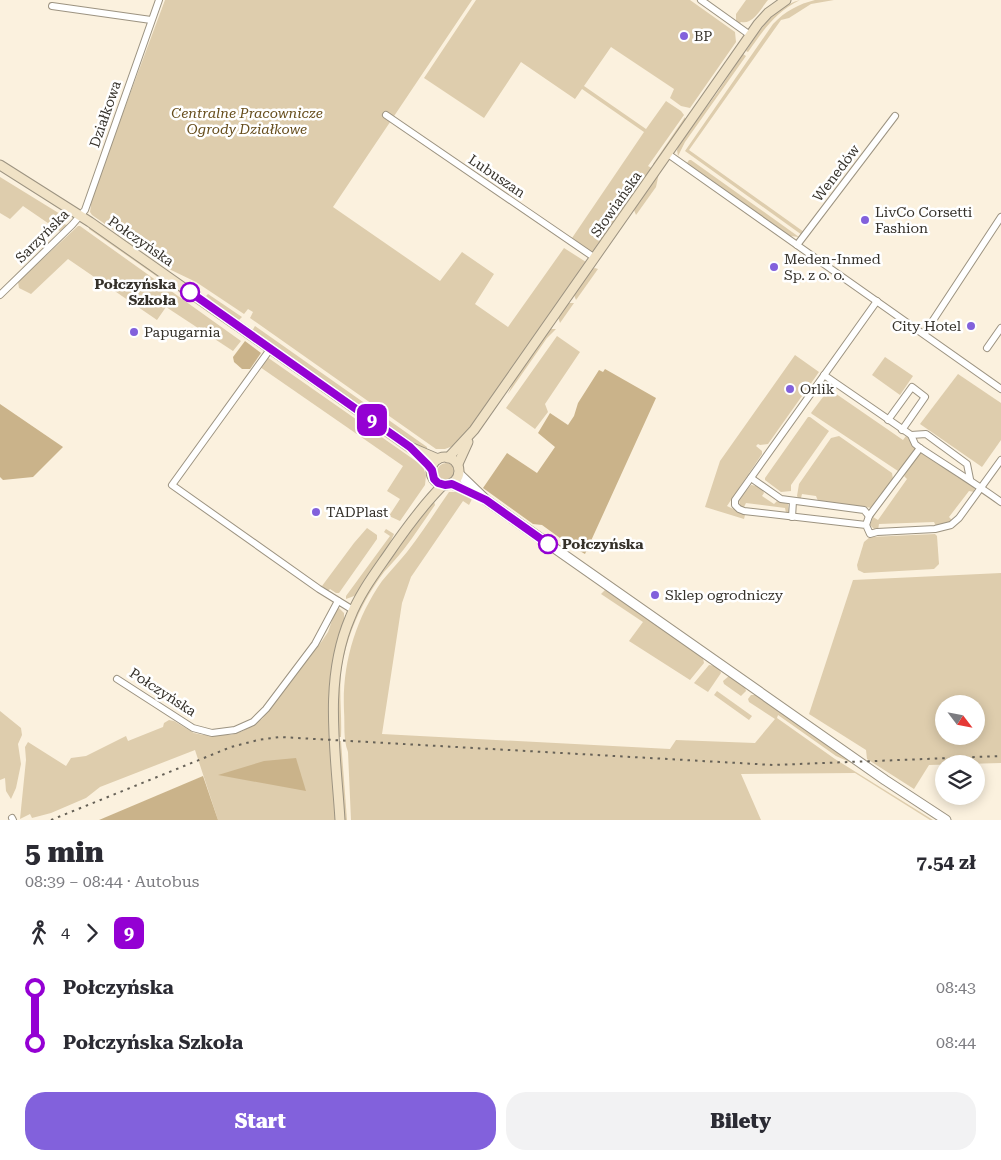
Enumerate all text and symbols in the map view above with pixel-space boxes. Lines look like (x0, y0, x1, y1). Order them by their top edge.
place label: BP (694, 28, 712, 44)
marker: BP (678, 30, 690, 42)
street label: Działkowa (86, 78, 124, 150)
park label: Centralne Pracownicze Ogrody Działkowe (171, 105, 323, 137)
street label: Wenedów (809, 141, 863, 205)
street label: Lubuszan (466, 151, 528, 201)
street label: Słowiańska (587, 168, 645, 240)
place label: LivCo Corsetti Fashion (875, 204, 973, 236)
street label: Sarzyńska (12, 206, 72, 266)
street label: Połczyńska (105, 213, 177, 270)
marker: LivCo Corsetti Fashion (859, 214, 871, 226)
place label: Meden-Inmed Sp. z o. o. (784, 251, 881, 283)
marker: Meden-Inmed Sp. z o. o. (768, 261, 780, 273)
place label: Połczyńska Szkoła (94, 276, 177, 308)
marker: Połczyńska Szkoła (180, 282, 200, 302)
place label: City Hotel (892, 318, 962, 334)
marker: City Hotel (965, 320, 977, 332)
place label: Papugarnia (144, 324, 221, 340)
marker: Papugarnia (128, 326, 140, 338)
place label: Orlik (800, 381, 835, 397)
marker: Orlik (784, 383, 796, 395)
line badge: 9 (356, 404, 388, 436)
text: 9 (367, 409, 377, 430)
place label: TADPlast (326, 504, 388, 520)
marker: TADPlast (310, 506, 322, 518)
marker: Połczyńska (538, 534, 558, 554)
place label: Połczyńska (562, 536, 644, 552)
place label: Sklep ogrodniczy (665, 587, 784, 603)
marker: Sklep ogrodniczy (649, 589, 661, 601)
street label: Połczyńska (127, 665, 200, 720)
north arrow (935, 695, 985, 745)
map controls (935, 695, 985, 805)
button: layers (935, 755, 985, 805)
text: 5 min (25, 836, 104, 869)
text: 7.54 zł (916, 851, 976, 874)
text: 08:39 – 08:44 · Autobus (25, 872, 199, 891)
icon: walk (25, 919, 53, 947)
icon: forward (78, 919, 106, 947)
text: 9 (124, 922, 134, 943)
text: 4 (61, 923, 70, 942)
text: Połczyńska (63, 976, 174, 999)
text: 08:43 (936, 978, 976, 997)
text: Połczyńska Szkoła (63, 1031, 243, 1054)
text: 08:44 (936, 1033, 976, 1052)
button: Start (25, 1092, 496, 1150)
button: Bilety (506, 1092, 976, 1150)

